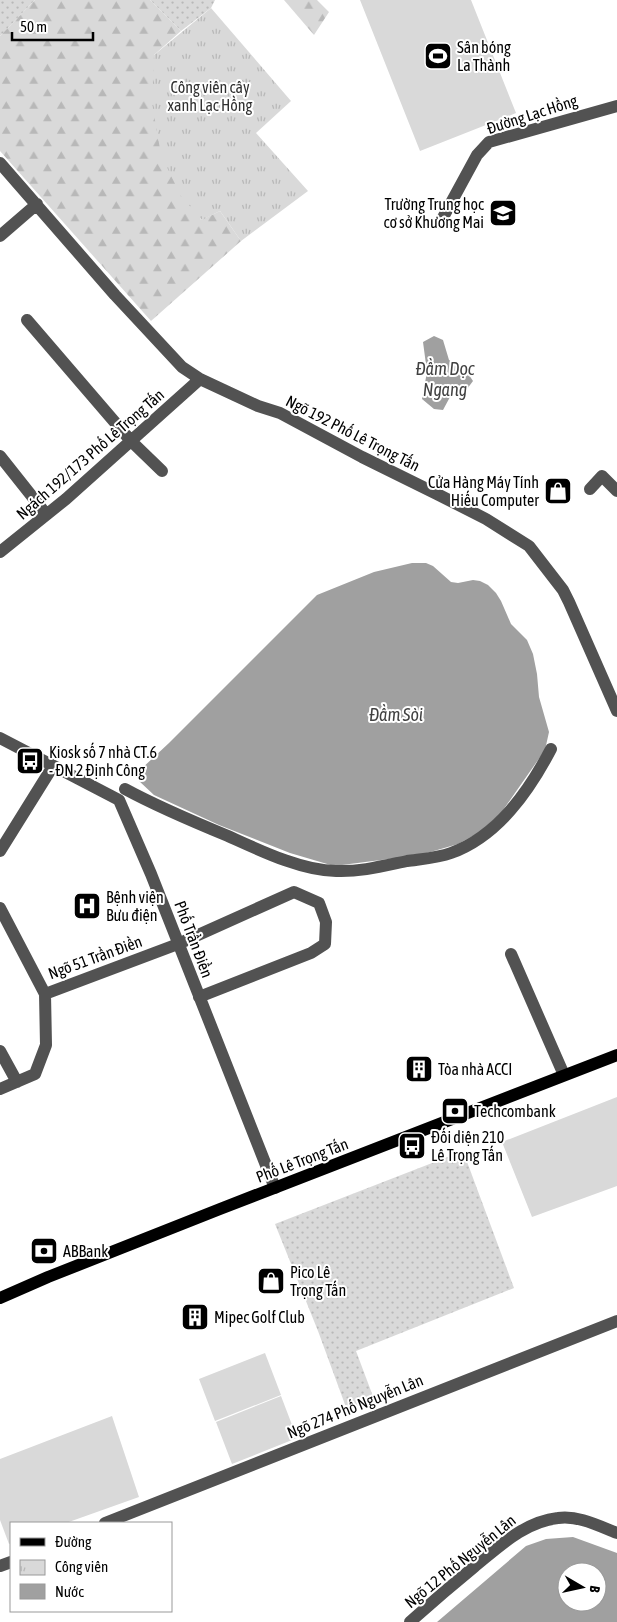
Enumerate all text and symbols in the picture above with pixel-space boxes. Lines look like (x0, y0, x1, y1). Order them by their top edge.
scale bar (12, 10, 94, 42)
text: 50 m (20, 18, 47, 35)
place label: Sân bóng La Thành (457, 38, 511, 74)
sports icon: Sân bóng La Thành (423, 41, 453, 71)
park label: Công viên cây xanh Lạc Hồng (168, 78, 253, 115)
street label: Đường Lạc Hồng (484, 90, 580, 138)
place label: Trường Trung học cơ sở Khương Mai (383, 195, 484, 232)
school or university icon: Trường Trung học cơ sở Khương Mai (488, 198, 518, 228)
water label: Đầm Dọc Ngang (415, 358, 475, 400)
street label: Ngách 192/173 Phố Lê Trọng Tấn (12, 384, 168, 524)
street label: Ngõ 192 Phố Lê Trọng Tấn (283, 391, 423, 475)
place label: Cửa Hàng Máy Tính Hiếu Computer (428, 473, 539, 510)
shop icon: Cửa Hàng Máy Tính Hiếu Computer (543, 476, 573, 506)
water label: Đầm Sòi (369, 704, 423, 725)
place label: Kiosk số 7 nhà CT.6 - ĐN 2 Định Công (49, 742, 157, 780)
bus stop icon: Kiosk số 7 nhà CT.6 - ĐN 2 Định Công (15, 746, 45, 776)
place label: Bệnh viện Bưu điện (106, 888, 164, 924)
hospital icon: Bệnh viện Bưu điện (72, 891, 102, 921)
street label: Phố Trần Điền (171, 898, 218, 980)
street label: Ngõ 51 Trần Điền (45, 931, 145, 983)
building icon: Tòa nhà ACCI (404, 1054, 434, 1084)
place label: Tòa nhà ACCI (438, 1060, 512, 1078)
bank icon: Techcombank (440, 1096, 470, 1126)
place label: Techcombank (474, 1102, 556, 1120)
place label: Đối diện 210 Lê Trọng Tấn (431, 1127, 504, 1165)
bus stop icon: Đối diện 210 Lê Trọng Tấn (397, 1131, 427, 1161)
street label: Phố Lê Trọng Tấn (253, 1133, 351, 1187)
bank icon: ABBank (29, 1236, 59, 1266)
place label: ABBank (63, 1242, 108, 1260)
place label: Pico Lê Trọng Tấn (290, 1263, 346, 1300)
shop icon: Pico Lê Trọng Tấn (256, 1266, 286, 1296)
building icon: Mipec Golf Club (180, 1302, 210, 1332)
place label: Mipec Golf Club (214, 1308, 305, 1327)
street label: Ngõ 274 Phố Nguyễn Lân (284, 1370, 426, 1442)
street label: Ngõ 12 Phố Nguyễn Lân (400, 1510, 520, 1612)
legend (10, 1522, 172, 1612)
text: Đường (55, 1533, 92, 1550)
text: Công viên (55, 1558, 108, 1575)
north arrow (557, 1562, 607, 1612)
text: Nước (55, 1583, 84, 1600)
text: B (586, 1585, 603, 1594)

